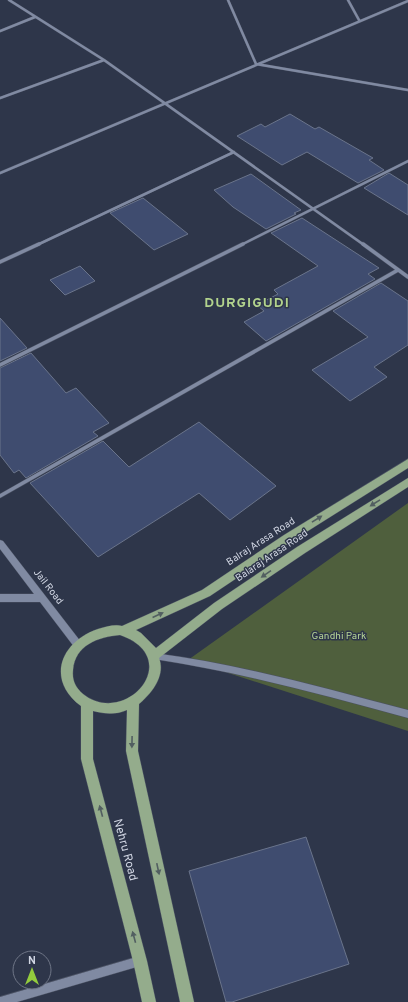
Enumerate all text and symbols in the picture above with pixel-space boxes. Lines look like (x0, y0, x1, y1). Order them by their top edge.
district label: DURGIGUDI (204, 295, 290, 312)
one-way arrow (370, 499, 380, 507)
street label: Balraj Arasa Road (224, 515, 298, 569)
one-way arrow (311, 516, 323, 523)
street label: Balaraj Arasa Road (233, 527, 311, 585)
street label: Jail Road (30, 567, 66, 607)
one-way arrow (261, 570, 271, 578)
one-way arrow (153, 612, 164, 618)
park label: Gandhi Park (312, 630, 366, 643)
one-way arrow (129, 736, 136, 748)
one-way arrow (98, 805, 104, 817)
street label: Nehru Road (109, 817, 141, 883)
one-way arrow (156, 863, 162, 875)
one-way arrow (130, 931, 136, 943)
north arrow (12, 950, 52, 990)
text: N (28, 954, 36, 968)

